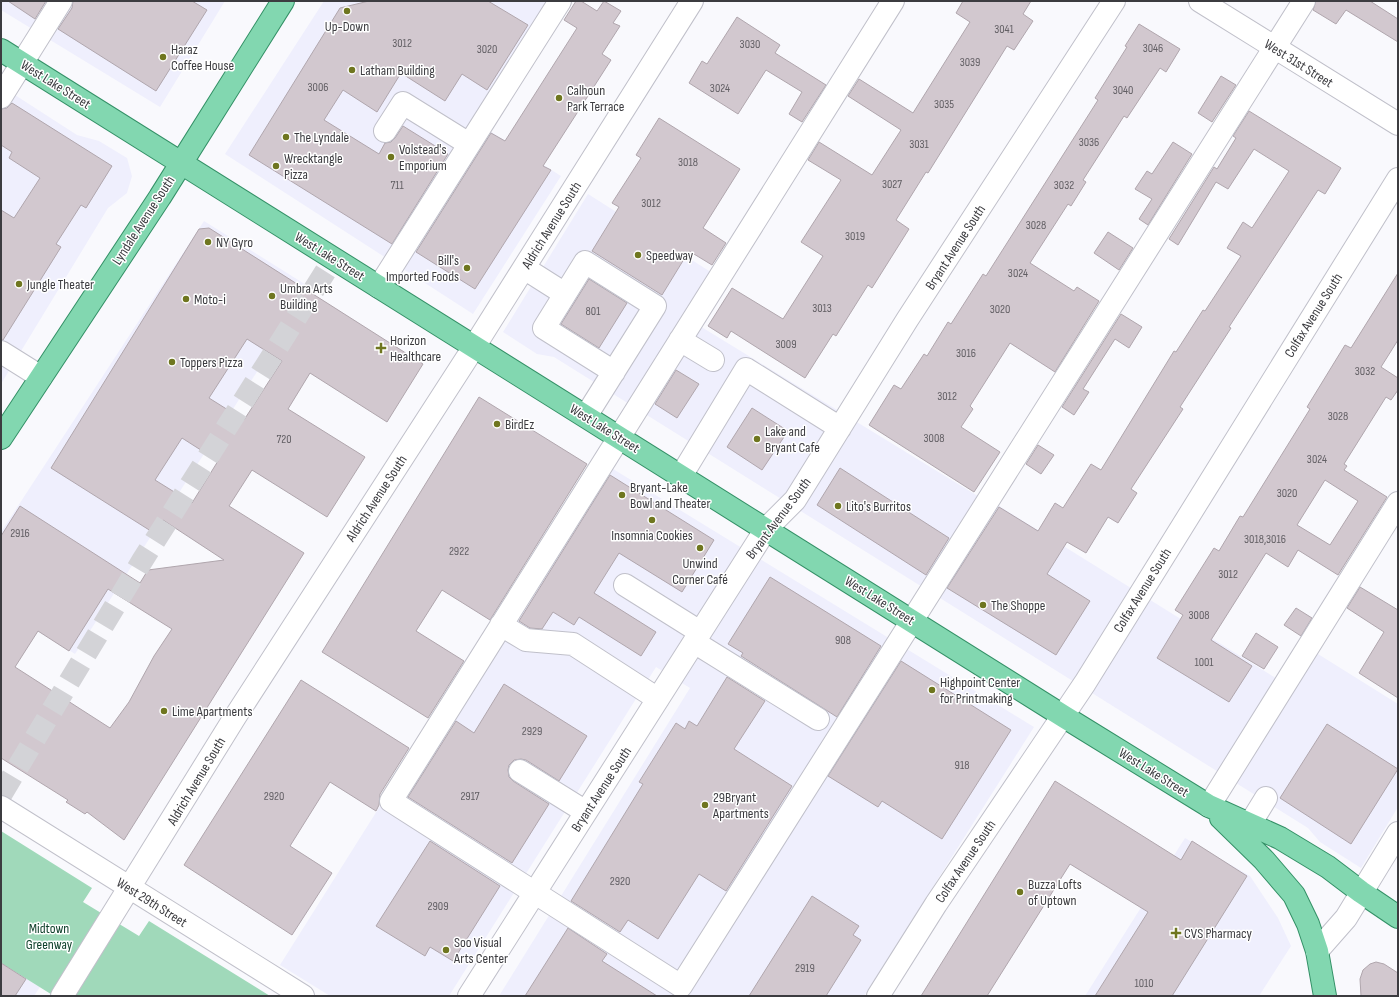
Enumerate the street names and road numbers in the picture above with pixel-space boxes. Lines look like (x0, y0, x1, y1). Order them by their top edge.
street label: West 31st Street (1261, 36, 1336, 91)
street label: West Lake Street (18, 56, 94, 113)
street label: Lyndale Avenue South (108, 173, 178, 268)
street label: Aldrich Avenue South (517, 179, 585, 273)
street label: Bryant Avenue South (922, 202, 989, 293)
street label: West Lake Street (292, 228, 368, 285)
street label: Colfax Avenue South (1281, 270, 1346, 361)
street label: West Lake Street (567, 400, 643, 457)
street label: Aldrich Avenue South (342, 452, 411, 545)
street label: Bryant Avenue South (742, 474, 815, 563)
street label: Colfax Avenue South (1110, 545, 1175, 636)
street label: West Lake Street (842, 572, 918, 629)
street label: Aldrich Avenue South (163, 734, 229, 829)
street label: Bryant Avenue South (568, 744, 635, 835)
street label: West Lake Street (1116, 744, 1192, 801)
street label: Colfax Avenue South (931, 817, 999, 906)
street label: West 29th Street (113, 874, 190, 931)

